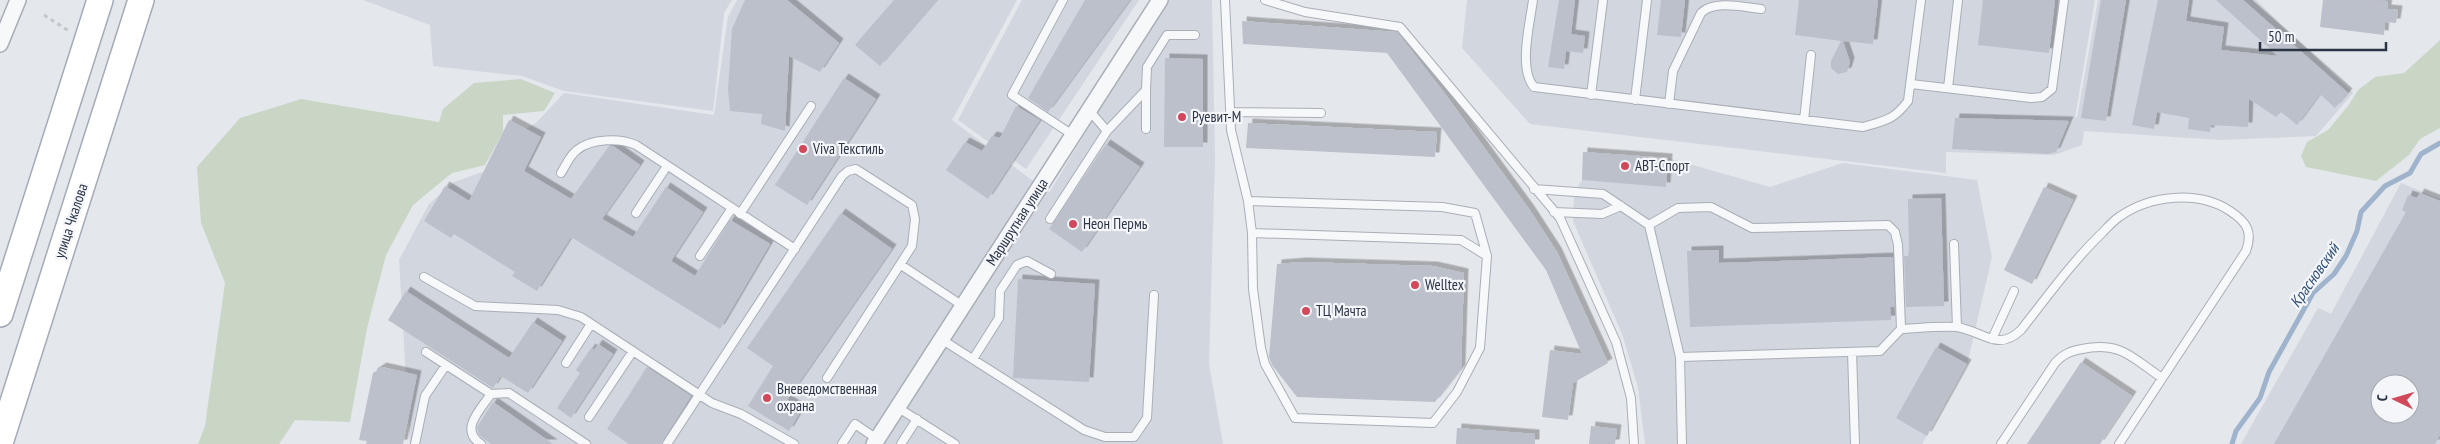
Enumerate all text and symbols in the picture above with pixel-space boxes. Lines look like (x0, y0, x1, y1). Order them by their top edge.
scale bar (2260, 20, 2386, 52)
text: 50 m (2268, 27, 2294, 46)
place label: Руевит-М (1192, 107, 1241, 126)
marker: Руевит-М (1176, 111, 1188, 123)
place label: Viva Текстиль (812, 139, 884, 158)
marker: Viva Текстиль (797, 143, 809, 155)
place label: АВТ-Спорт (1635, 156, 1690, 175)
marker: АВТ-Спорт (1619, 160, 1631, 172)
street label: Маршрутная улица (981, 175, 1052, 269)
street label: улица Чкалова (49, 181, 92, 261)
place label: Неон Пермь (1083, 214, 1148, 233)
marker: Неон Пермь (1067, 218, 1079, 230)
water label: Красновский (2285, 238, 2344, 311)
place label: Welltex (1425, 275, 1464, 294)
marker: Welltex (1409, 279, 1421, 291)
place label: ТЦ Мачта (1316, 301, 1366, 320)
marker: ТЦ Мачта (1300, 305, 1312, 317)
north arrow (2370, 374, 2420, 424)
place label: Вневедомственная охрана (777, 379, 877, 415)
marker: Вневедомственная охрана (761, 392, 773, 404)
text: С (2373, 393, 2391, 402)

